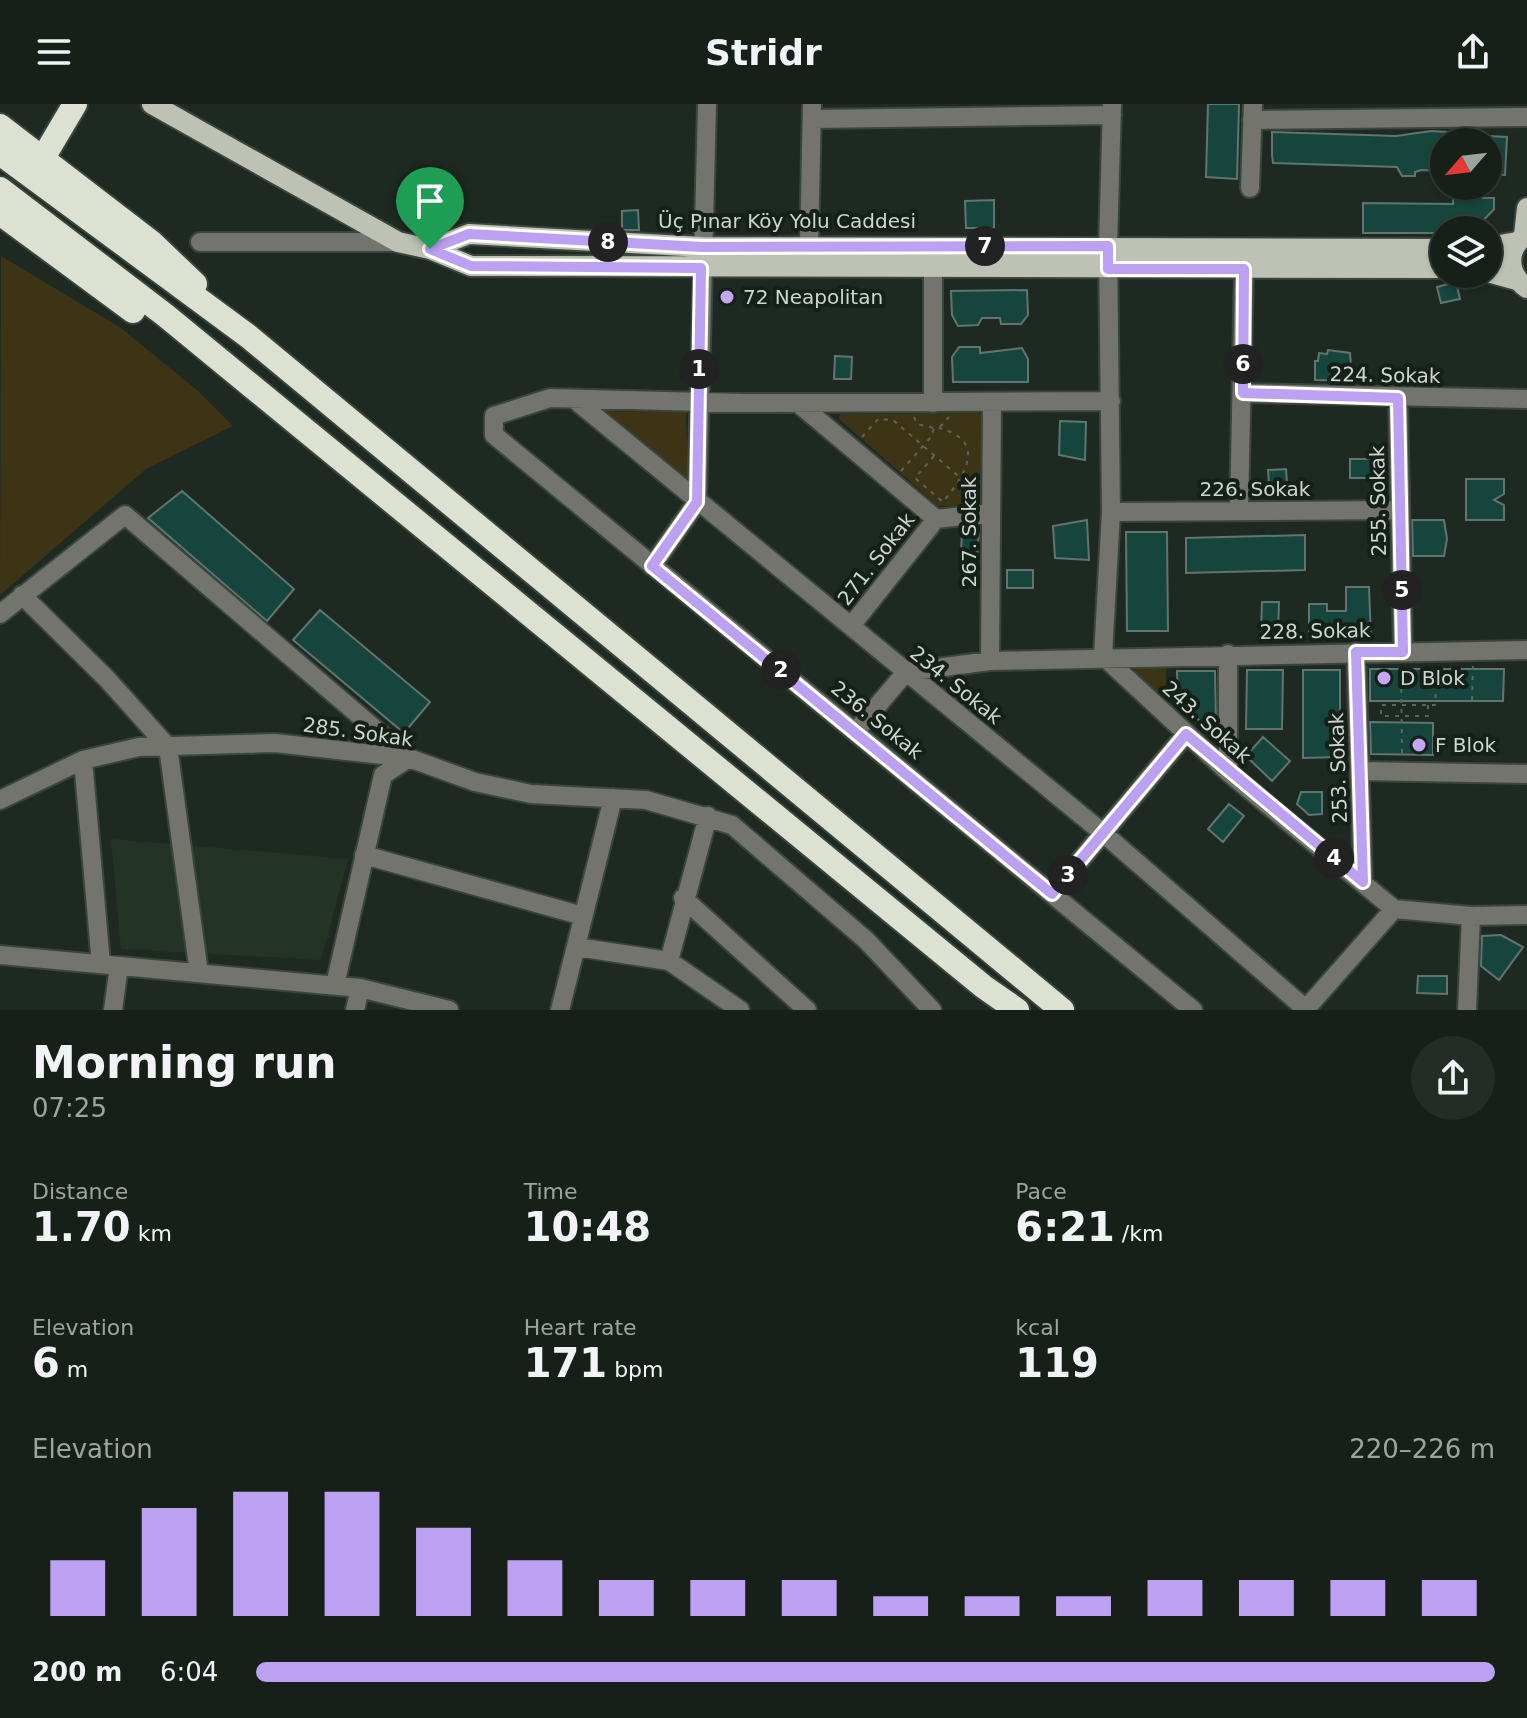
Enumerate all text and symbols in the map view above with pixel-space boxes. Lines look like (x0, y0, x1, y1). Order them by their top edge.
icon: menu (32, 30, 76, 74)
icon: share (1451, 30, 1495, 74)
text: Stridr (705, 32, 822, 73)
north arrow (1430, 128, 1502, 200)
map controls (1430, 128, 1502, 288)
pin (396, 167, 464, 249)
icon: arrive (408, 179, 452, 223)
street label: Üç Pınar Köy Yolu Caddesi (658, 209, 916, 233)
button: layers (1430, 216, 1502, 288)
pin: 8 (588, 222, 628, 262)
pin: 7 (965, 226, 1005, 266)
text: 8 (600, 229, 616, 254)
text: 7 (977, 233, 993, 258)
place label: 72 Neapolitan (743, 285, 883, 309)
marker: 72 Neapolitan (718, 288, 736, 306)
pin: 6 (1223, 344, 1263, 384)
pin: 1 (679, 349, 719, 389)
text: 6 (1235, 351, 1251, 376)
text: 1 (691, 356, 707, 381)
street label: 224. Sokak (1329, 362, 1441, 388)
street label: 255. Sokak (1365, 445, 1391, 557)
street label: 267. Sokak (957, 476, 981, 587)
street label: 226. Sokak (1200, 477, 1311, 501)
street label: 271. Sokak (832, 508, 920, 610)
pin: 5 (1382, 570, 1422, 610)
text: 5 (1394, 577, 1410, 602)
street label: 228. Sokak (1259, 618, 1371, 644)
street label: 234. Sokak (905, 641, 1007, 729)
pin: 2 (761, 650, 801, 690)
text: 2 (773, 657, 789, 682)
place label: D Blok (1400, 666, 1465, 690)
marker: D Blok (1375, 669, 1393, 687)
street label: 236. Sokak (826, 676, 928, 764)
street label: 243. Sokak (1158, 676, 1257, 768)
street label: 285. Sokak (301, 712, 415, 752)
street label: 253. Sokak (1324, 712, 1352, 824)
place label: F Blok (1435, 733, 1496, 757)
marker: F Blok (1410, 736, 1428, 754)
pin: 4 (1314, 838, 1354, 878)
text: 4 (1326, 845, 1342, 870)
pin: 3 (1048, 855, 1088, 895)
text: 3 (1060, 862, 1076, 887)
button: share (1411, 1036, 1495, 1120)
text: Morning run (32, 1037, 337, 1088)
text: 07:25 (32, 1093, 107, 1123)
text: Distance (32, 1179, 128, 1204)
text: Time (524, 1179, 578, 1204)
text: Pace (1015, 1179, 1067, 1204)
text: 1.70 (32, 1204, 131, 1250)
text: 10:48 (524, 1204, 651, 1250)
text: 6:21 (1015, 1204, 1115, 1250)
text: km (131, 1221, 172, 1246)
text: /km (1115, 1221, 1163, 1246)
text: Elevation (32, 1315, 134, 1340)
text: Heart rate (524, 1315, 637, 1340)
text: kcal (1015, 1315, 1060, 1340)
text: 6 (32, 1340, 60, 1386)
text: 171 (524, 1340, 607, 1386)
text: 119 (1015, 1340, 1099, 1386)
text: m (60, 1357, 88, 1382)
text: bpm (607, 1357, 664, 1382)
text: Elevation (32, 1434, 153, 1464)
text: 220–226 m (1349, 1434, 1495, 1464)
text: 200 m (32, 1657, 122, 1687)
text: 6:04 (160, 1657, 218, 1687)

